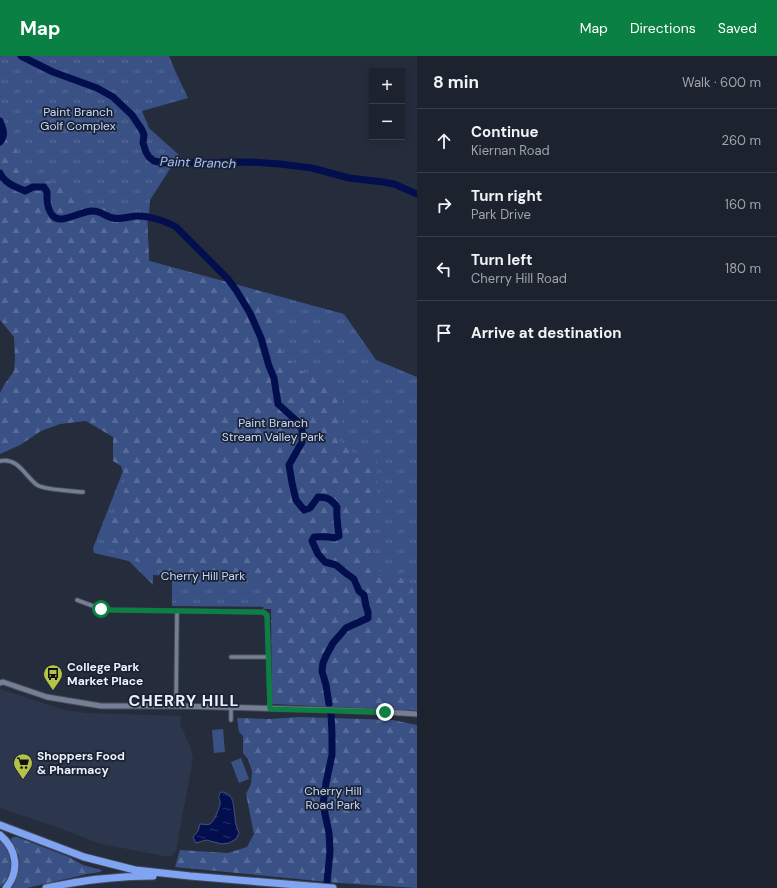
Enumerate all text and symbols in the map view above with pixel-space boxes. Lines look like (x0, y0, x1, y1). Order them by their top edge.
text: Map (20, 16, 60, 41)
text: Map (580, 19, 608, 37)
text: Directions (630, 19, 696, 37)
text: Saved (718, 19, 757, 37)
map controls (369, 68, 405, 140)
button: + (369, 68, 405, 104)
text: 8 min (433, 71, 479, 93)
text: Walk · 600 m (682, 74, 761, 91)
park label: Paint Branch Golf Complex (40, 104, 116, 134)
button: − (369, 104, 405, 140)
text: Continue (471, 122, 539, 142)
icon: ahead (433, 130, 455, 152)
text: 260 m (721, 132, 761, 149)
text: Kiernan Road (471, 142, 550, 159)
water label: Paint Branch (160, 153, 236, 172)
text: Turn right (471, 186, 542, 206)
icon: right (433, 194, 455, 216)
text: 160 m (725, 196, 761, 213)
text: Park Drive (471, 206, 531, 223)
text: Turn left (471, 250, 532, 270)
icon: left (433, 258, 455, 280)
text: 180 m (725, 260, 761, 277)
text: Cherry Hill Road (471, 270, 567, 287)
icon: arrive (433, 322, 455, 344)
text: Arrive at destination (471, 323, 622, 343)
park label: Paint Branch Stream Valley Park (222, 415, 324, 445)
park label: Cherry Hill Park (161, 568, 245, 584)
route start (92, 600, 110, 618)
place label: College Park Market Place (67, 659, 143, 689)
bus stop icon: College Park Market Place (42, 663, 64, 691)
district label: CHERRY HILL (129, 690, 239, 711)
route end (376, 703, 394, 721)
place label: Shoppers Food & Pharmacy (37, 748, 125, 778)
supermarket icon: Shoppers Food & Pharmacy (12, 752, 34, 780)
park label: Cherry Hill Road Park (304, 783, 362, 813)

